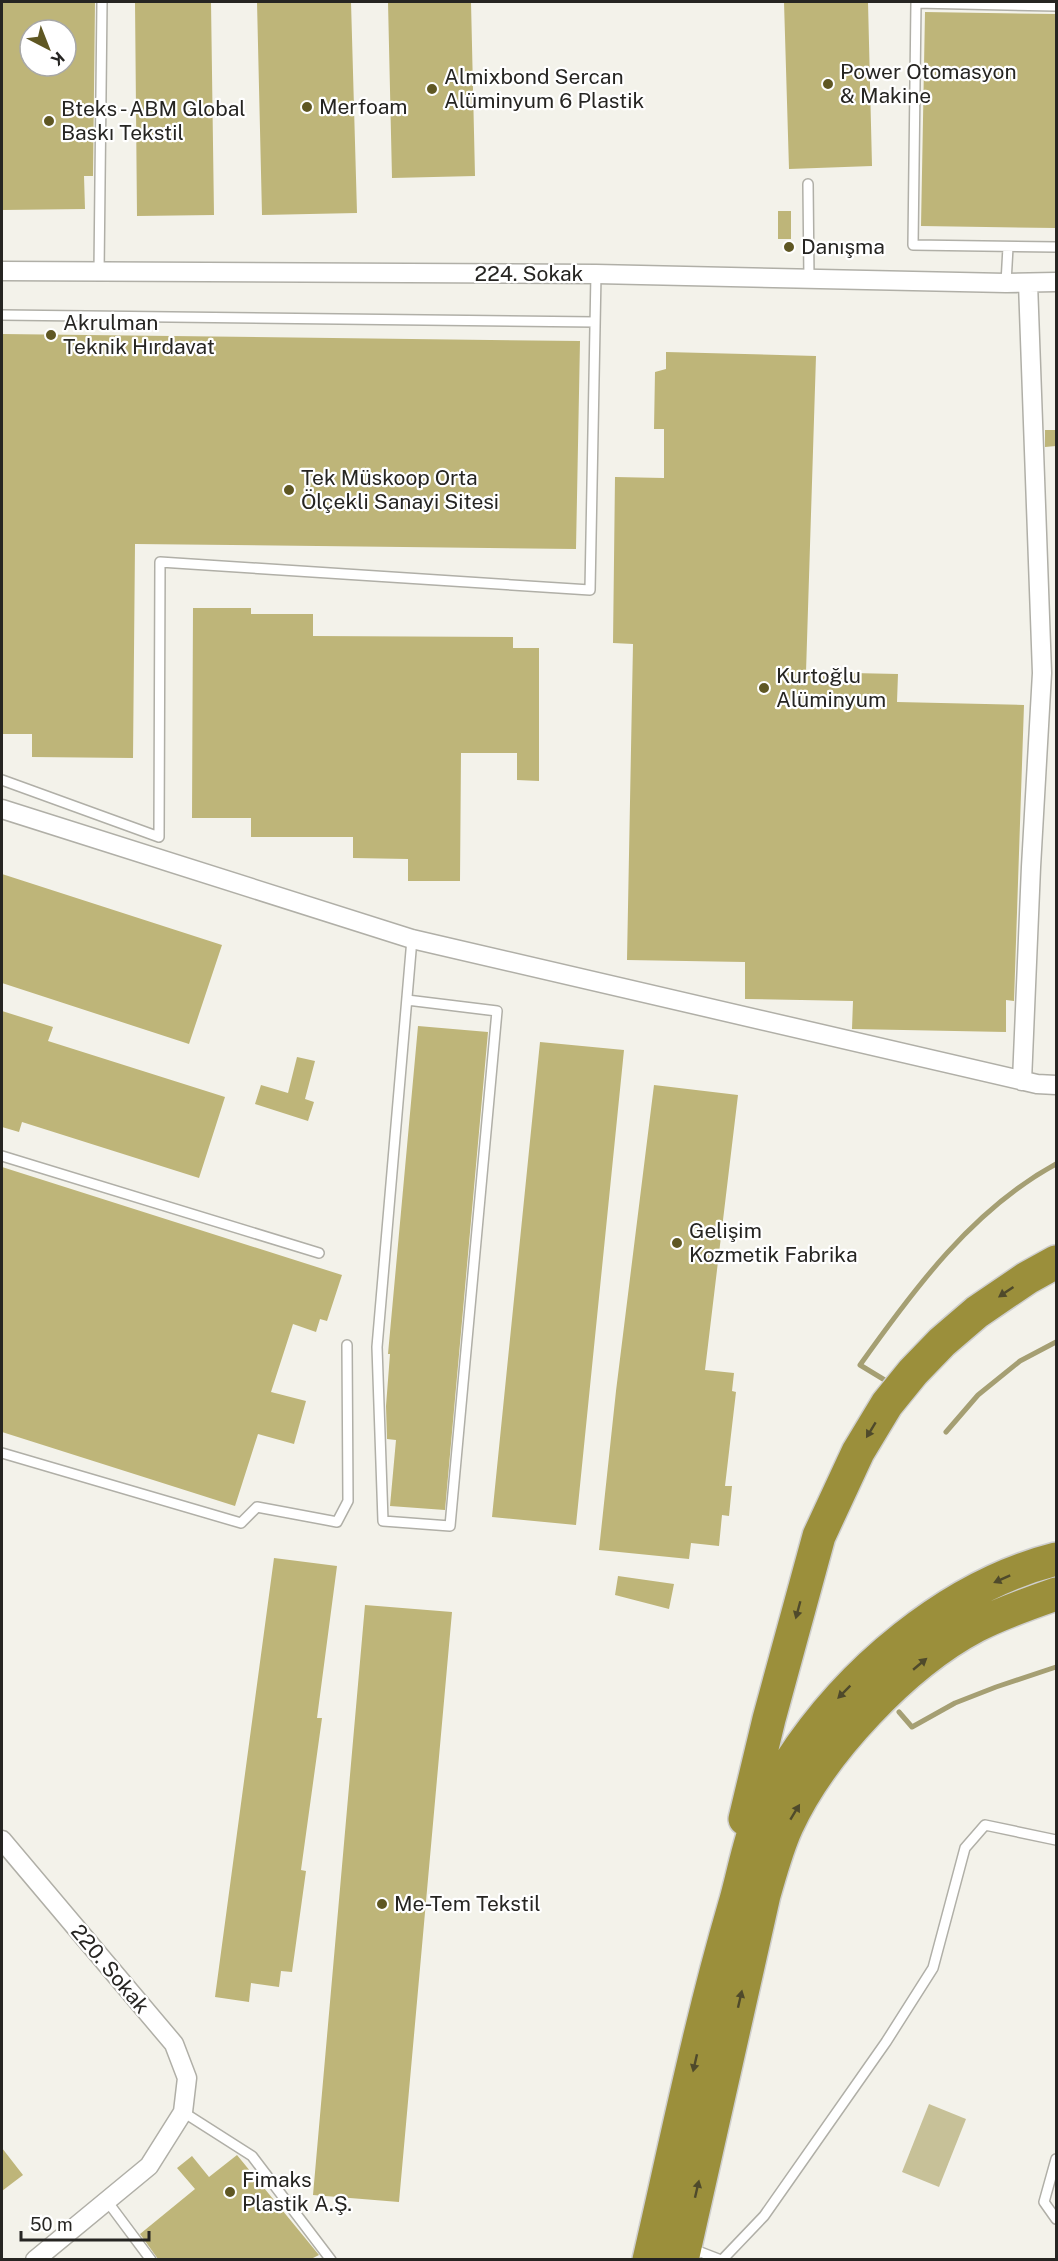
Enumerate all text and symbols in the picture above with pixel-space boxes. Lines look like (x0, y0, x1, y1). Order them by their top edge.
north arrow (18, 18, 78, 78)
text: K (47, 48, 68, 70)
place label: Power Otomasyon & Makine (840, 59, 1017, 108)
place label: Almixbond Sercan Alüminyum 6 Plastik (444, 64, 645, 113)
marker: Power Otomasyon & Makine (821, 77, 835, 91)
marker: Almixbond Sercan Alüminyum 6 Plastik (425, 82, 439, 96)
place label: Merfoam (319, 94, 407, 119)
place label: Bteks - ABM Global Baskı Tekstil (61, 96, 246, 145)
marker: Merfoam (300, 100, 314, 114)
marker: Bteks - ABM Global Baskı Tekstil (42, 114, 56, 128)
place label: Danışma (801, 234, 885, 259)
marker: Danışma (782, 240, 796, 254)
street label: 224. Sokak (475, 261, 584, 286)
place label: Akrulman Teknik Hırdavat (63, 310, 215, 359)
marker: Akrulman Teknik Hırdavat (44, 328, 58, 342)
place label: Tek Müskoop Orta Ölçekli Sanayi Sitesi (301, 465, 499, 514)
marker: Tek Müskoop Orta Ölçekli Sanayi Sitesi (282, 483, 296, 497)
place label: Kurtoğlu Alüminyum (776, 663, 886, 712)
marker: Kurtoğlu Alüminyum (757, 681, 771, 695)
place label: Gelişim Kozmetik Fabrika (689, 1218, 858, 1267)
marker: Gelişim Kozmetik Fabrika (670, 1236, 684, 1250)
one-way arrow (999, 1286, 1015, 1298)
one-way arrow (866, 1422, 876, 1439)
one-way arrow (993, 1575, 1011, 1585)
one-way arrow (793, 1601, 803, 1619)
one-way arrow (912, 1658, 928, 1671)
one-way arrow (838, 1685, 852, 1699)
one-way arrow (789, 1804, 800, 1820)
place label: Me-Tem Tekstil (394, 1891, 541, 1916)
marker: Me-Tem Tekstil (375, 1897, 389, 1911)
street label: 220. Sokak (66, 1919, 155, 2018)
one-way arrow (736, 1989, 745, 2008)
one-way arrow (689, 2054, 699, 2072)
place label: Fimaks Plastik A.Ş. (242, 2167, 352, 2216)
one-way arrow (693, 2180, 703, 2198)
marker: Fimaks Plastik A.Ş. (223, 2185, 237, 2199)
scale bar (21, 2204, 148, 2242)
text: 50 m (30, 2214, 73, 2235)

